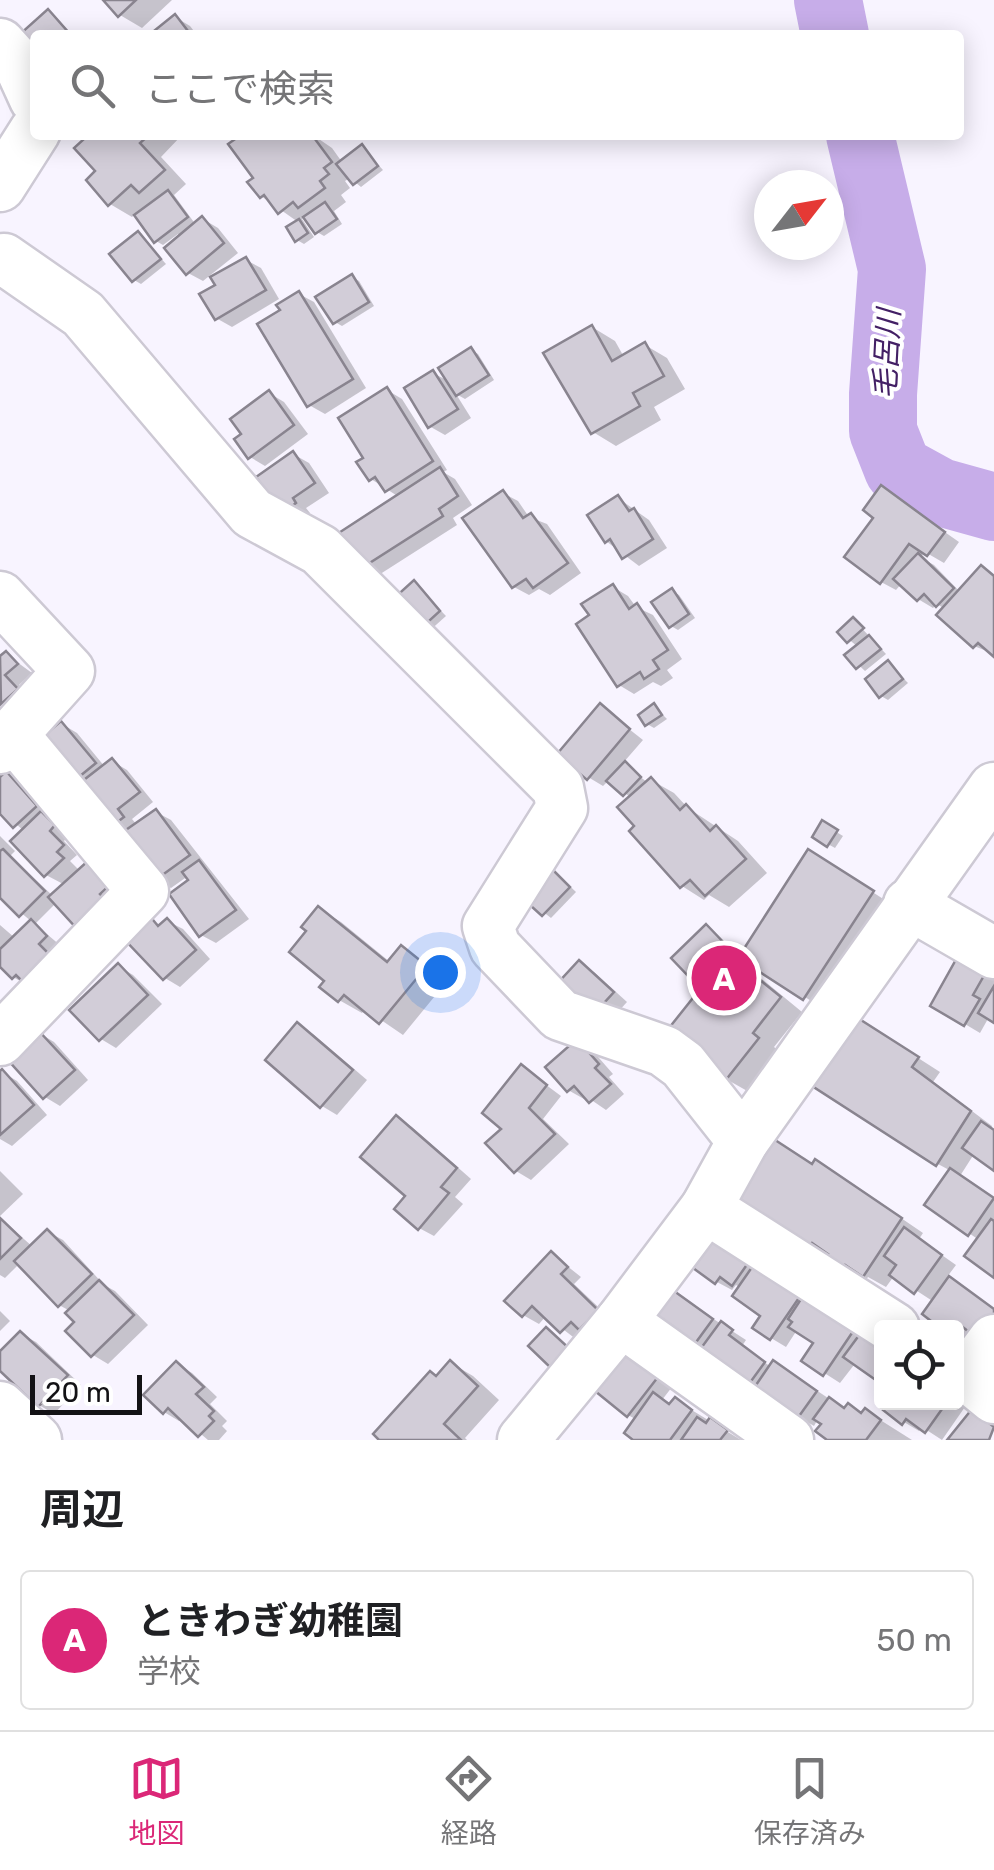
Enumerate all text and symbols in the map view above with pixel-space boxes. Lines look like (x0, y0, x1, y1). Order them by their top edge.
search box (30, 30, 964, 140)
icon: search (65, 58, 120, 113)
text: ここで検索 (145, 66, 335, 112)
north arrow (754, 170, 844, 260)
water label: 毛呂川 (867, 305, 907, 400)
pin: A (692, 940, 756, 1016)
your location (415, 947, 466, 998)
map controls (874, 1320, 964, 1410)
button: locate (874, 1320, 964, 1410)
scale bar (30, 1370, 142, 1414)
text: 20 m (45, 1376, 111, 1409)
text: 周辺 (40, 1485, 124, 1535)
text: ときわぎ幼稚園 (137, 1598, 403, 1644)
text: A (63, 1621, 86, 1659)
text: 50 m (876, 1621, 952, 1659)
text: 学校 (137, 1652, 201, 1690)
tab: 地図 (128, 1751, 184, 1851)
tab: 経路 (441, 1751, 497, 1851)
tab: 保存済み (754, 1751, 866, 1851)

